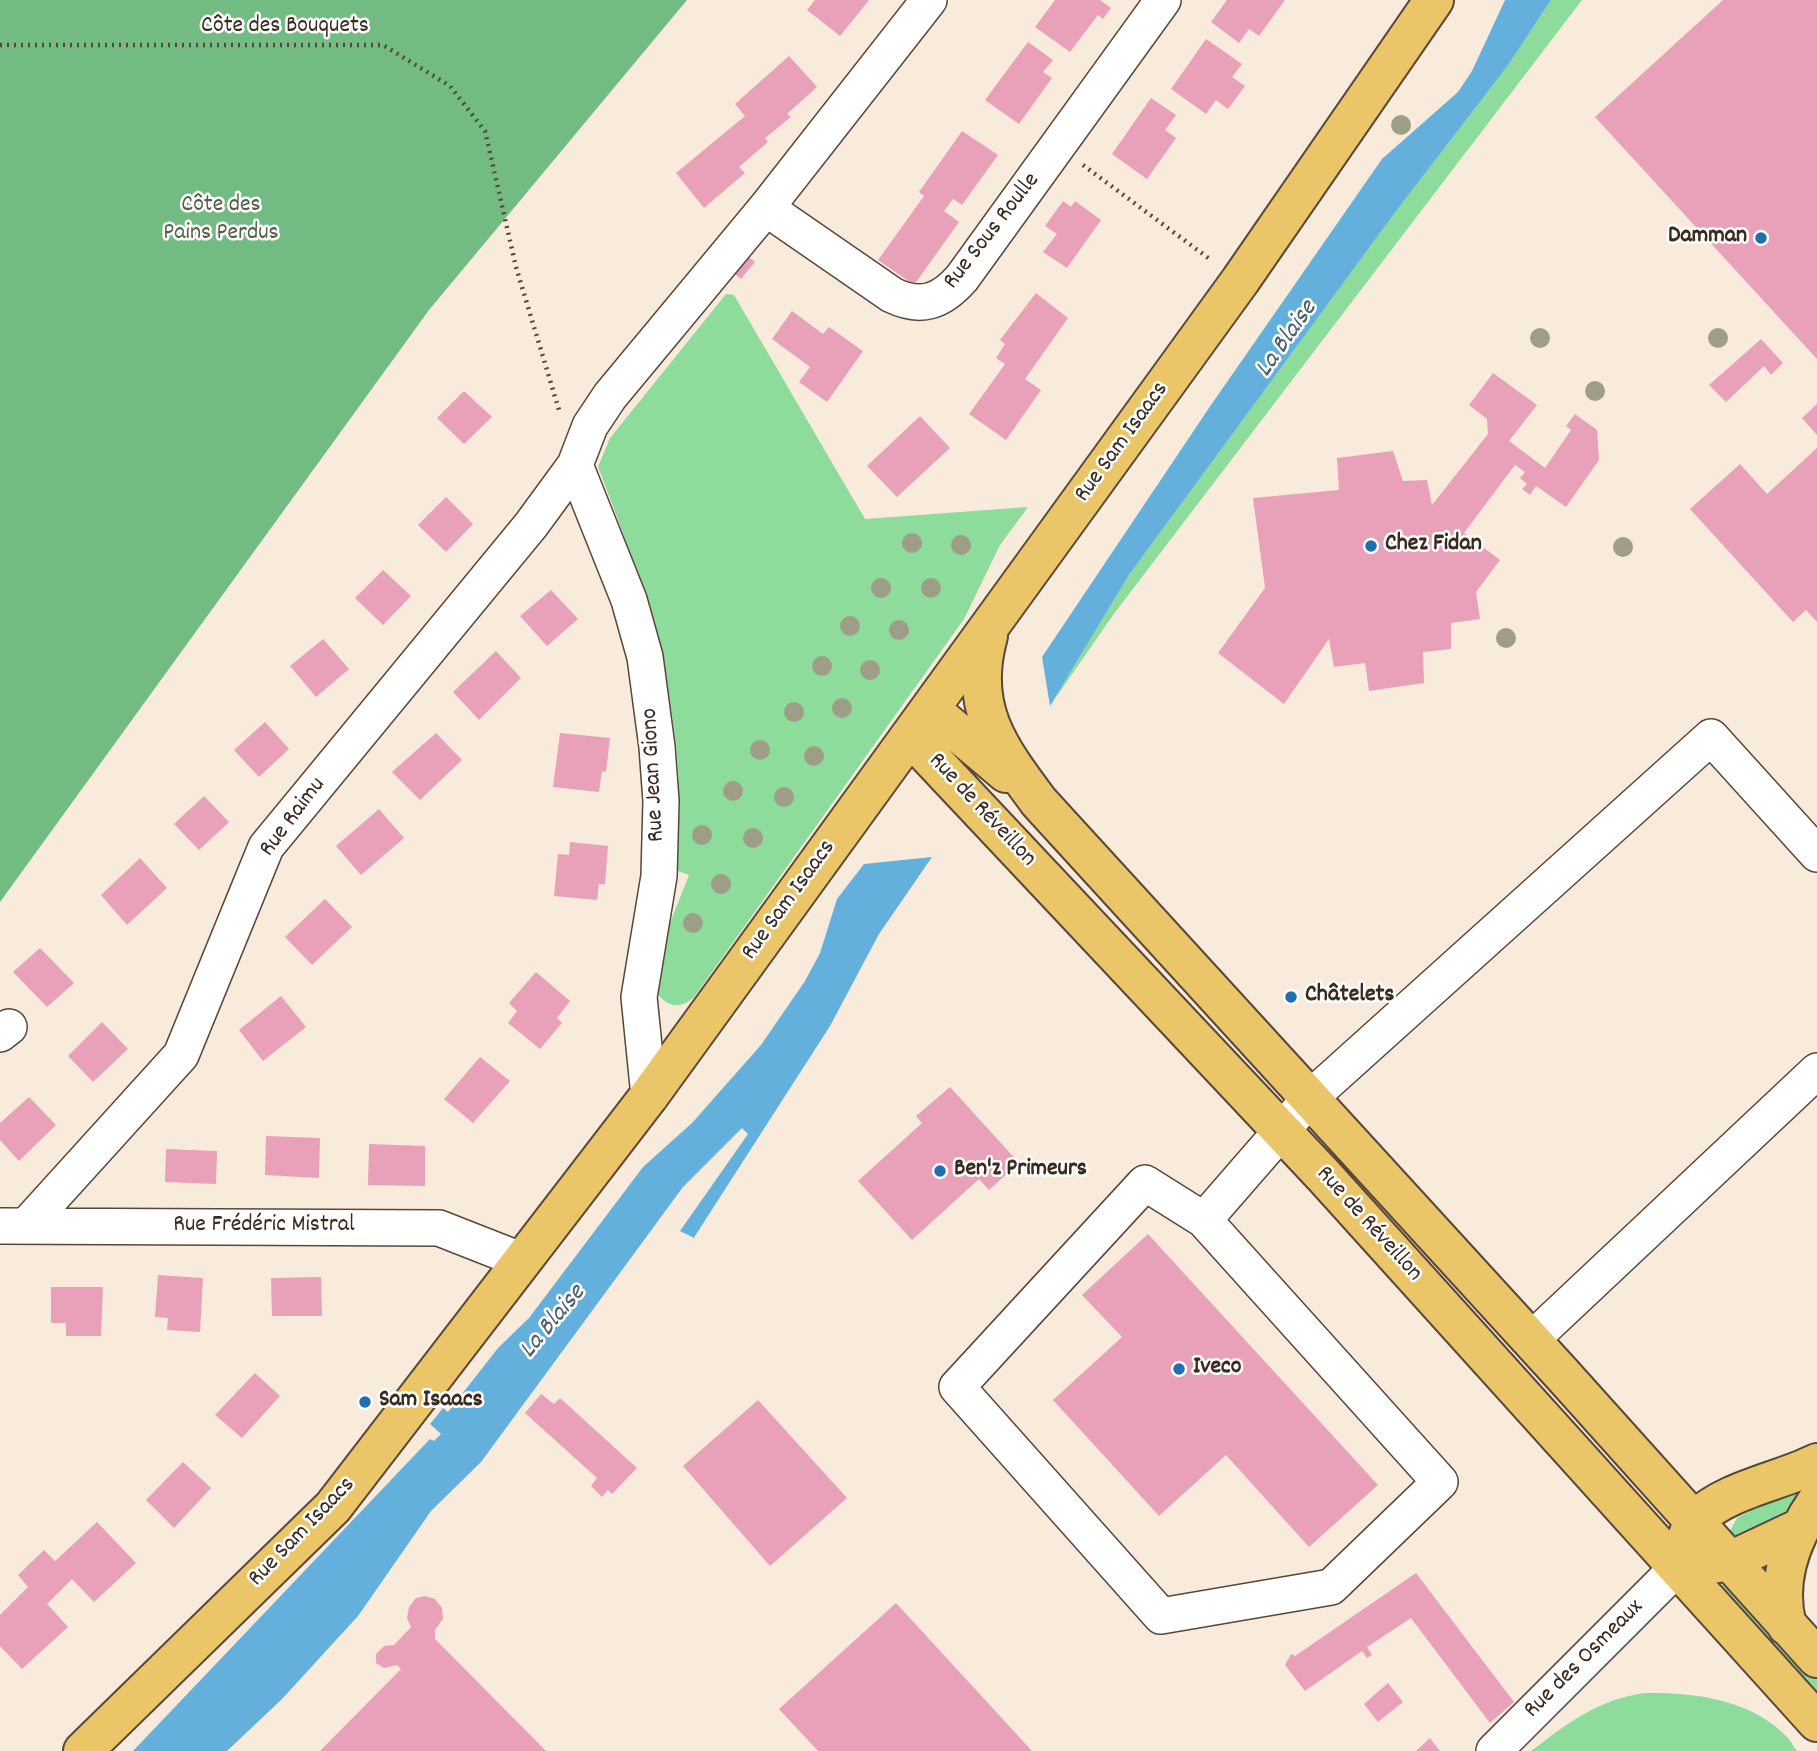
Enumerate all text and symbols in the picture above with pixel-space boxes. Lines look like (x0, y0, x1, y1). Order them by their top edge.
street label: Côte des Bouquets (201, 14, 369, 42)
street label: Rue Sous Roulle (939, 168, 1047, 296)
park label: Côte des Pains Perdus (163, 193, 279, 249)
place label: Damman (1668, 224, 1747, 252)
marker: Damman (1753, 230, 1769, 246)
water label: La Blaise (1250, 296, 1326, 384)
street label: Rue Sam Isaacs (1070, 377, 1176, 509)
place label: Chez Fidan (1385, 532, 1482, 560)
marker: Chez Fidan (1363, 538, 1379, 554)
street label: Rue Jean Giono (637, 707, 673, 843)
street label: Rue de Réveillon (921, 748, 1041, 874)
street label: Rue Raimu (255, 772, 333, 864)
street label: Rue Sam Isaacs (737, 835, 843, 967)
place label: Châtelets (1305, 983, 1394, 1011)
marker: Châtelets (1283, 989, 1299, 1005)
place label: Ben'z Primeurs (954, 1157, 1087, 1185)
street label: Rue de Réveillon (1309, 1161, 1427, 1289)
marker: Ben'z Primeurs (932, 1163, 948, 1179)
street label: Rue Frédéric Mistral (173, 1213, 355, 1241)
water label: La Blaise (514, 1280, 594, 1366)
place label: Iveco (1193, 1355, 1241, 1383)
marker: Iveco (1171, 1361, 1187, 1377)
place label: Sam Isaacs (379, 1388, 483, 1416)
marker: Sam Isaacs (357, 1394, 373, 1410)
street label: Rue Sam Isaacs (243, 1472, 363, 1594)
street label: Rue des Osmeaux (1519, 1594, 1651, 1726)

